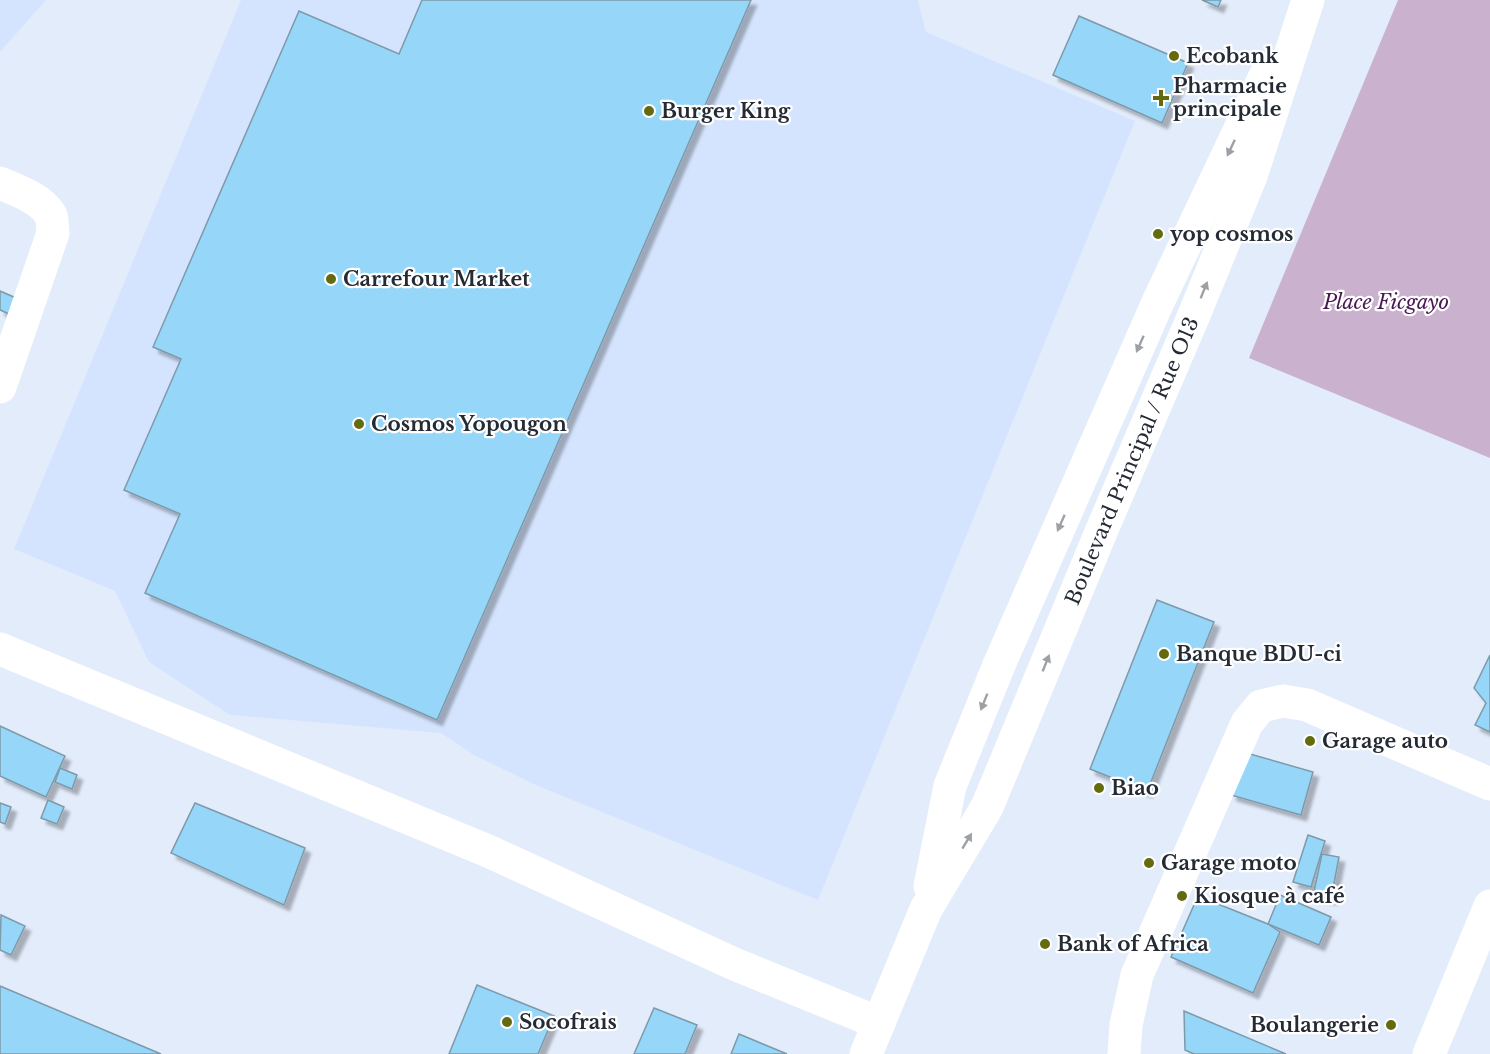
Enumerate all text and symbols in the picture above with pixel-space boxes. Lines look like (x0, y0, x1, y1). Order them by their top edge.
place label: Ecobank (1186, 44, 1279, 68)
marker: Ecobank (1167, 49, 1181, 63)
place label: Pharmacie principale (1173, 74, 1287, 121)
marker: Pharmacie principale (1154, 91, 1168, 105)
place label: Burger King (661, 99, 791, 123)
marker: Burger King (642, 104, 656, 118)
one-way arrow (1227, 140, 1236, 157)
place label: yop cosmos (1170, 222, 1293, 246)
marker: yop cosmos (1151, 227, 1165, 241)
place label: Carrefour Market (343, 267, 530, 291)
marker: Carrefour Market (324, 272, 338, 286)
one-way arrow (1200, 281, 1209, 299)
park label: Place Ficgayo (1322, 290, 1449, 314)
street label: Boulevard Principal / Rue O13 (1060, 313, 1204, 608)
one-way arrow (1134, 335, 1144, 353)
place label: Cosmos Yopougon (371, 412, 567, 436)
marker: Cosmos Yopougon (352, 417, 366, 431)
one-way arrow (1057, 514, 1066, 531)
place label: Banque BDU-ci (1176, 642, 1342, 666)
marker: Banque BDU-ci (1157, 647, 1171, 661)
one-way arrow (1042, 654, 1051, 672)
one-way arrow (979, 693, 989, 711)
place label: Garage auto (1322, 729, 1448, 753)
marker: Garage auto (1303, 734, 1317, 748)
place label: Biao (1111, 776, 1159, 800)
marker: Biao (1092, 781, 1106, 795)
one-way arrow (961, 833, 972, 849)
place label: Garage moto (1161, 851, 1297, 875)
marker: Garage moto (1142, 856, 1156, 870)
place label: Kiosque à café (1194, 884, 1345, 908)
marker: Kiosque à café (1175, 889, 1189, 903)
place label: Bank of Africa (1057, 932, 1209, 956)
marker: Bank of Africa (1038, 937, 1052, 951)
place label: Socofrais (519, 1010, 617, 1034)
place label: Boulangerie (1250, 1013, 1379, 1037)
marker: Socofrais (500, 1015, 514, 1029)
marker: Boulangerie (1384, 1018, 1398, 1032)

